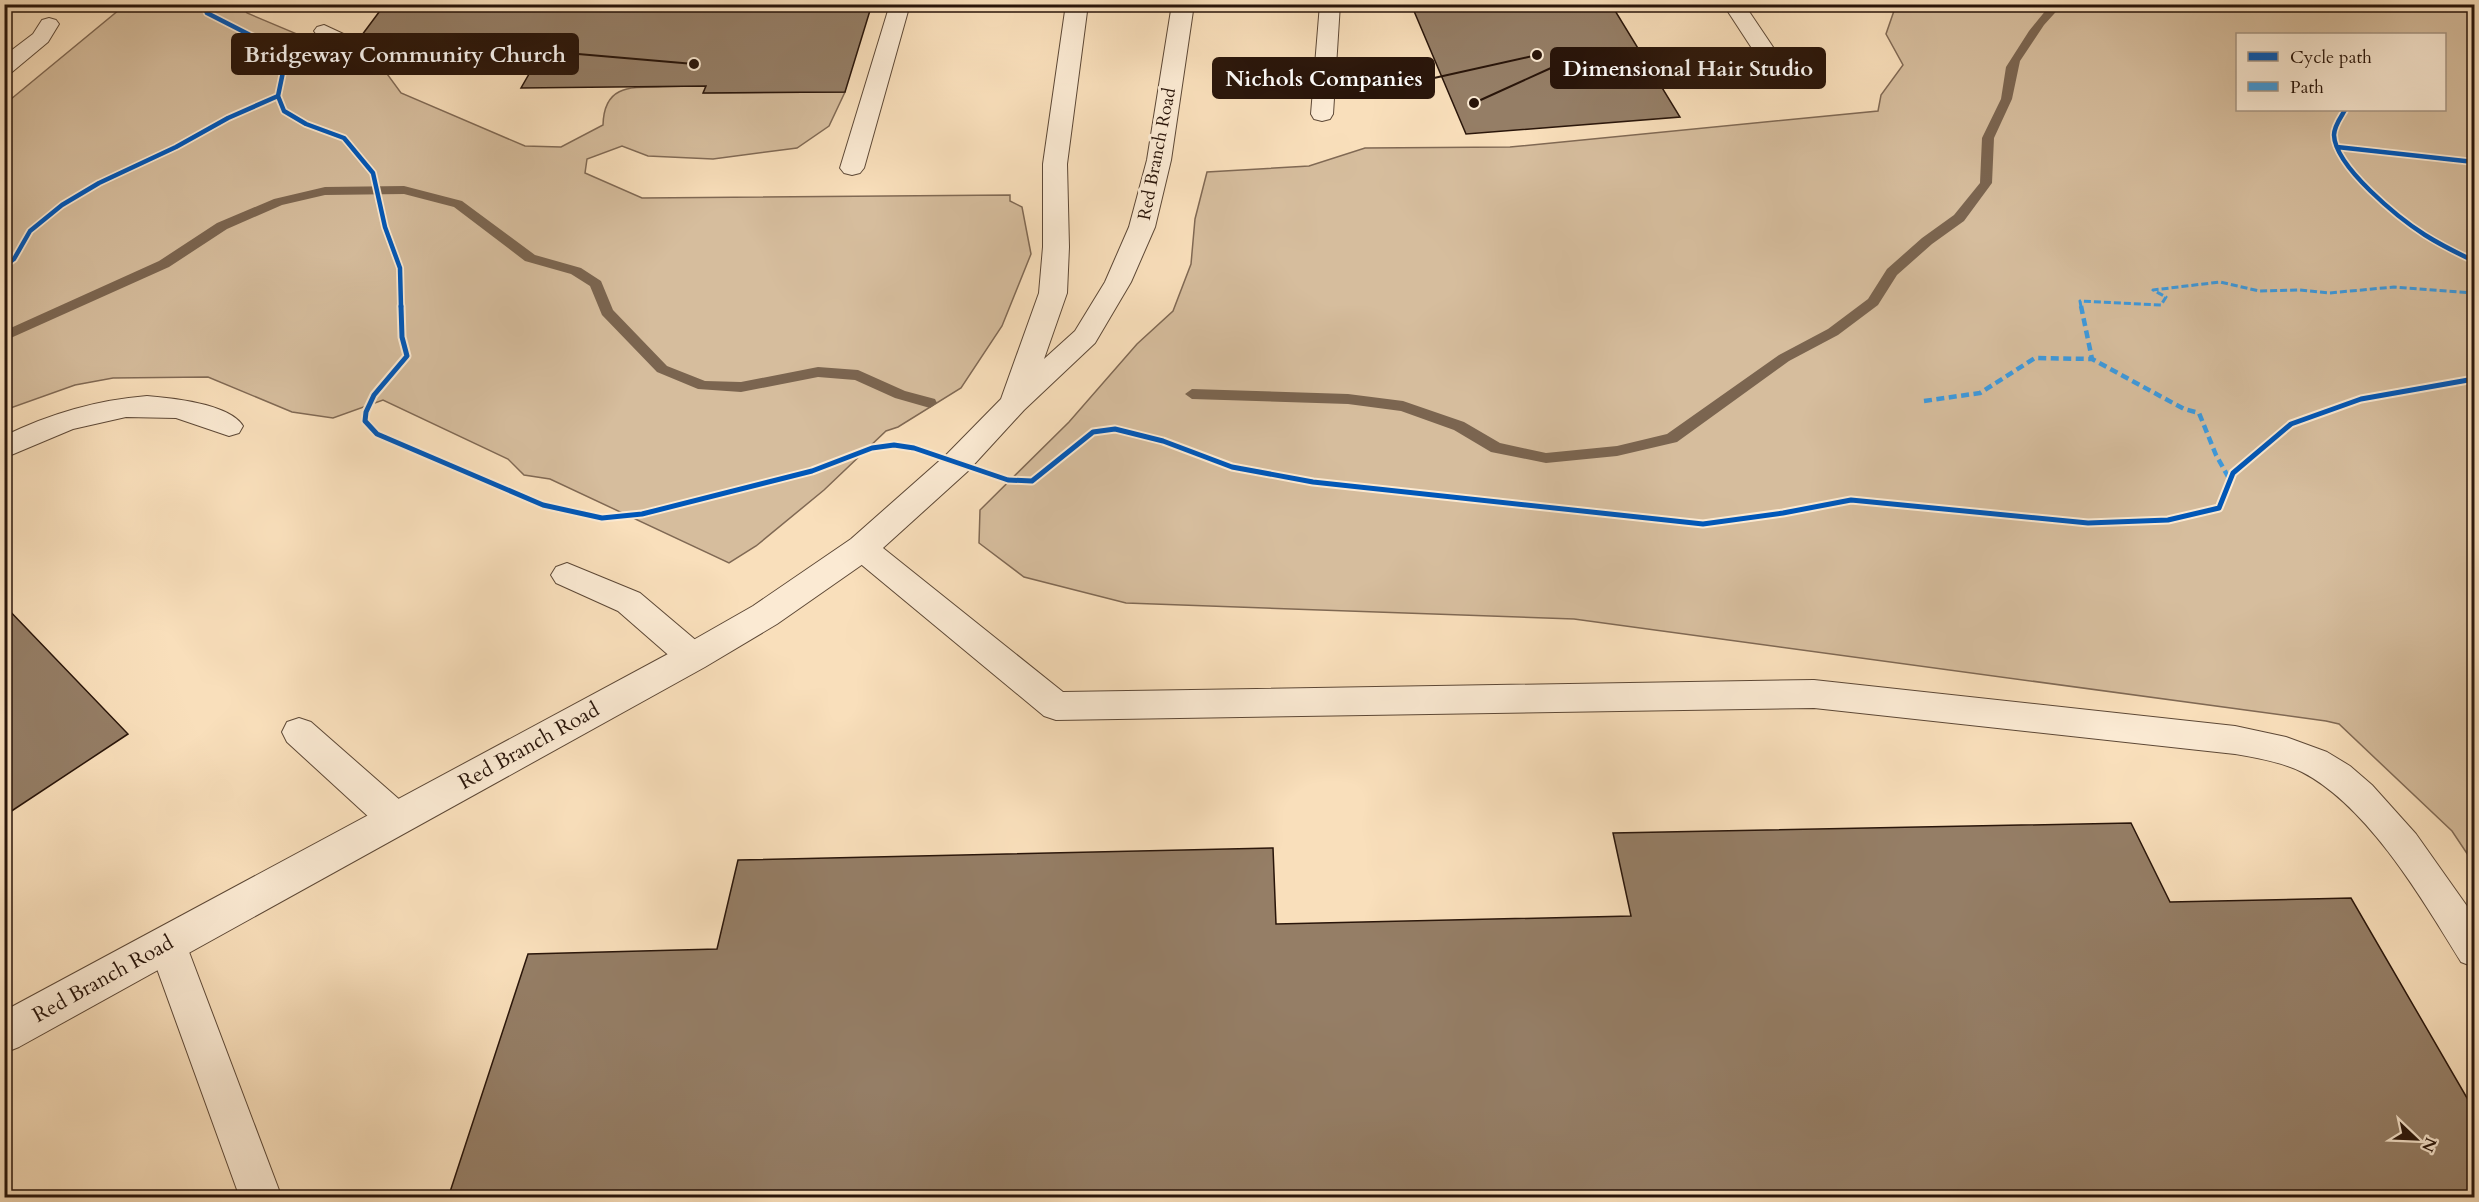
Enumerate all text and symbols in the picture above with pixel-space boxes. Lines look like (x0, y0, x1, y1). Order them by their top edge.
legend (2236, 33, 2446, 111)
callout: Bridgeway Community Church (232, 34, 578, 74)
text: Bridgeway Community Church (244, 40, 566, 70)
text: Cycle path (2290, 45, 2372, 70)
callout: Dimensional Hair Studio (1551, 48, 1825, 88)
text: Dimensional Hair Studio (1563, 54, 1813, 84)
callout: Nichols Companies (1213, 58, 1434, 98)
text: Nichols Companies (1225, 64, 1423, 94)
text: Path (2290, 75, 2324, 100)
street label: Red Branch Road (1132, 85, 1182, 222)
street label: Red Branch Road (453, 695, 605, 797)
street label: Red Branch Road (27, 928, 179, 1030)
north arrow (2386, 1109, 2446, 1169)
text: N (2416, 1134, 2442, 1155)

